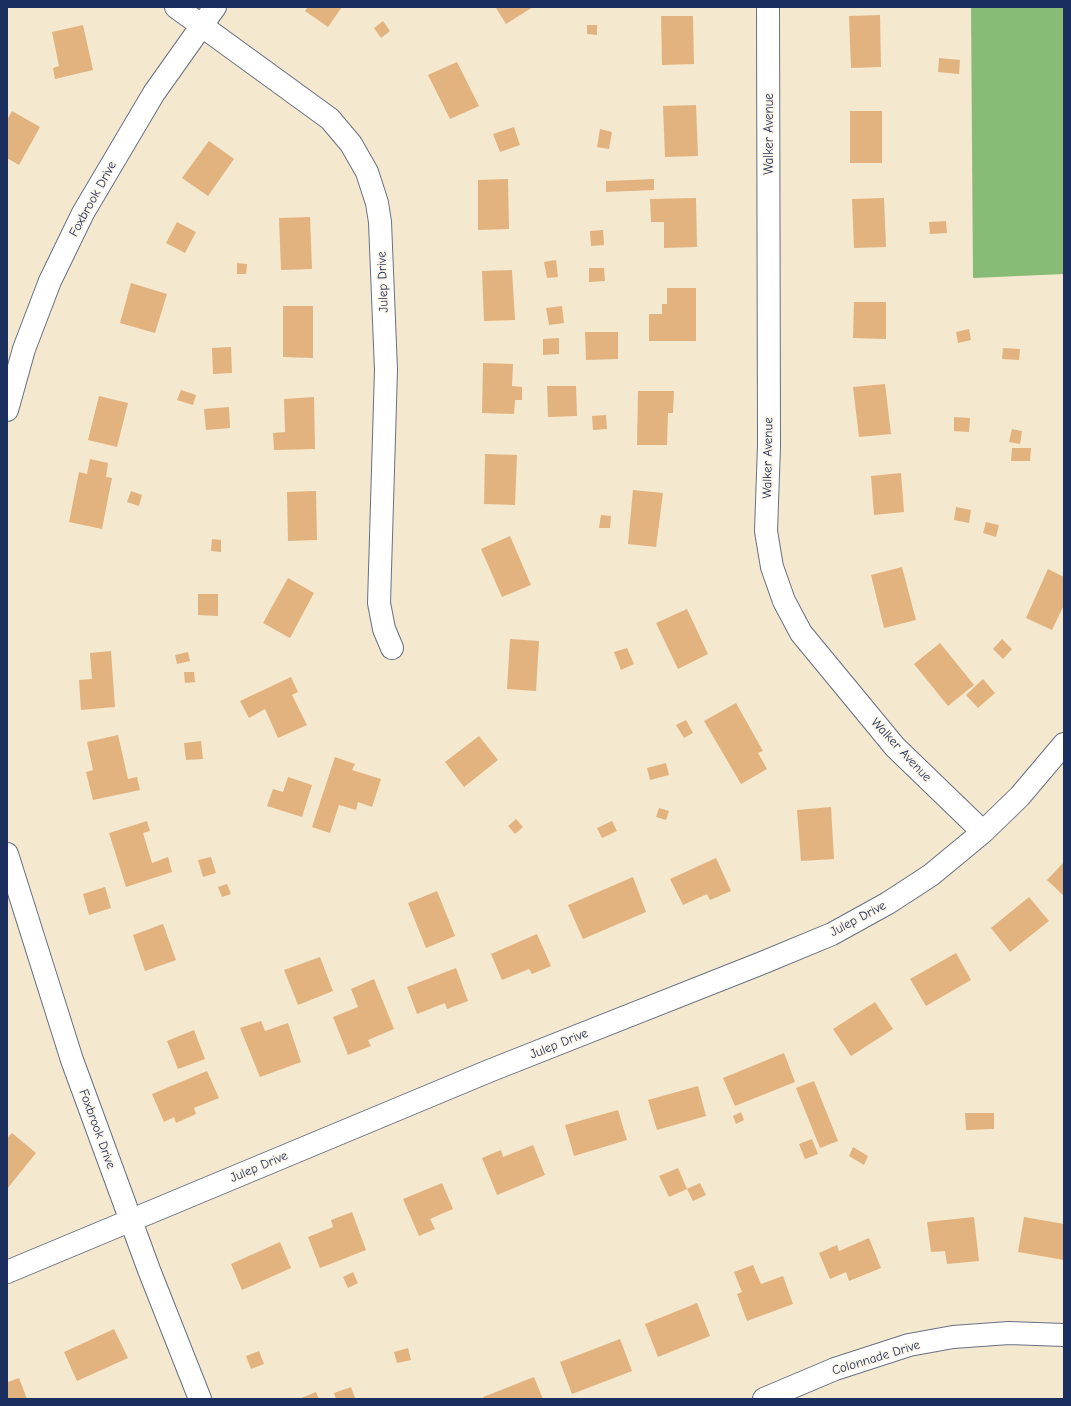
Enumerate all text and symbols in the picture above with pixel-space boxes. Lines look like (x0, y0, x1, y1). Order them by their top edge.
street label: Walker Avenue (761, 93, 777, 175)
street label: Foxbrook Drive (66, 159, 120, 239)
street label: Julep Drive (374, 251, 392, 313)
street label: Walker Avenue (759, 417, 777, 499)
street label: Walker Avenue (867, 715, 935, 785)
street label: Julep Drive (827, 898, 889, 940)
street label: Julep Drive (528, 1025, 590, 1063)
street label: Foxbrook Drive (75, 1087, 119, 1171)
street label: Julep Drive (228, 1148, 290, 1186)
street label: Colonnade Drive (830, 1337, 922, 1379)

